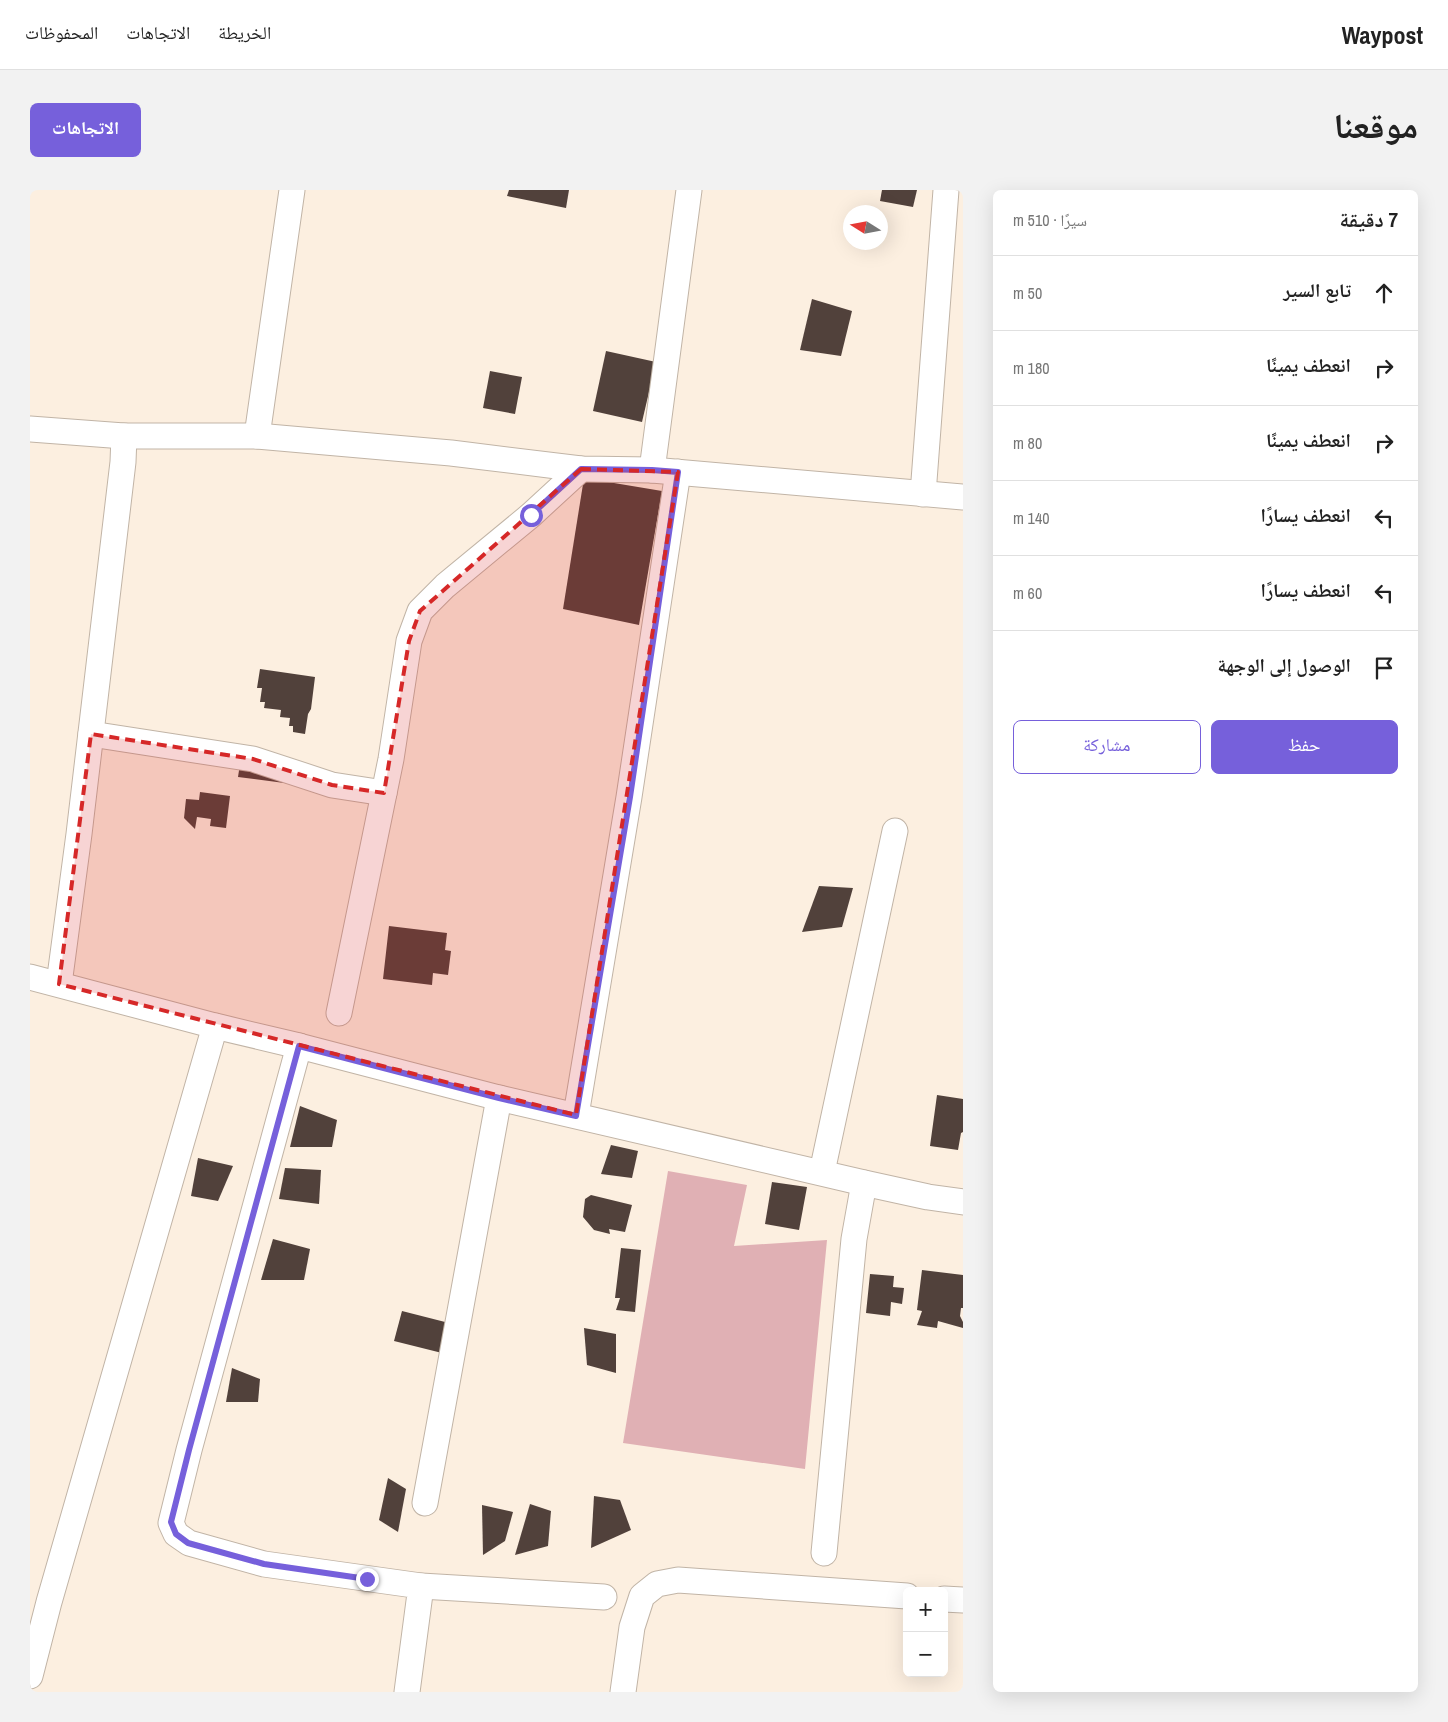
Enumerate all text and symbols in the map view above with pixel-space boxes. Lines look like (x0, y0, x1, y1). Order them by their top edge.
text: Waypost (1342, 19, 1423, 51)
text: المحفوظات (25, 20, 98, 45)
text: الاتجاهات (126, 20, 190, 45)
text: الخريطة (218, 20, 271, 45)
text: موقعنا (1333, 102, 1418, 149)
button: الاتجاهات (30, 103, 141, 157)
north arrow (843, 205, 888, 250)
text: 7 دقيقة (1340, 205, 1398, 234)
text: سيرًا · 510 m (1013, 209, 1087, 231)
text: تابع السير (1283, 277, 1351, 303)
icon: ahead (1370, 279, 1398, 307)
text: 50 m (1013, 282, 1042, 304)
text: انعطف يمينًا (1266, 352, 1351, 378)
icon: right (1370, 354, 1398, 382)
text: 180 m (1013, 357, 1049, 379)
text: انعطف يمينًا (1266, 427, 1351, 453)
icon: right (1370, 429, 1398, 457)
text: 80 m (1013, 432, 1042, 454)
text: انعطف يسارًا (1261, 502, 1351, 528)
route start (520, 504, 543, 527)
icon: left (1370, 504, 1398, 532)
text: 140 m (1013, 507, 1049, 529)
text: انعطف يسارًا (1261, 577, 1351, 603)
icon: left (1370, 579, 1398, 607)
text: 60 m (1013, 582, 1042, 604)
text: الوصول إلى الوجهة (1217, 652, 1351, 678)
icon: arrive (1370, 654, 1398, 682)
button: مشاركة (1013, 720, 1201, 774)
button: حفظ (1211, 720, 1398, 774)
route end (356, 1568, 379, 1591)
map controls (903, 1587, 948, 1677)
button: + (903, 1587, 948, 1632)
button: − (903, 1632, 948, 1677)

